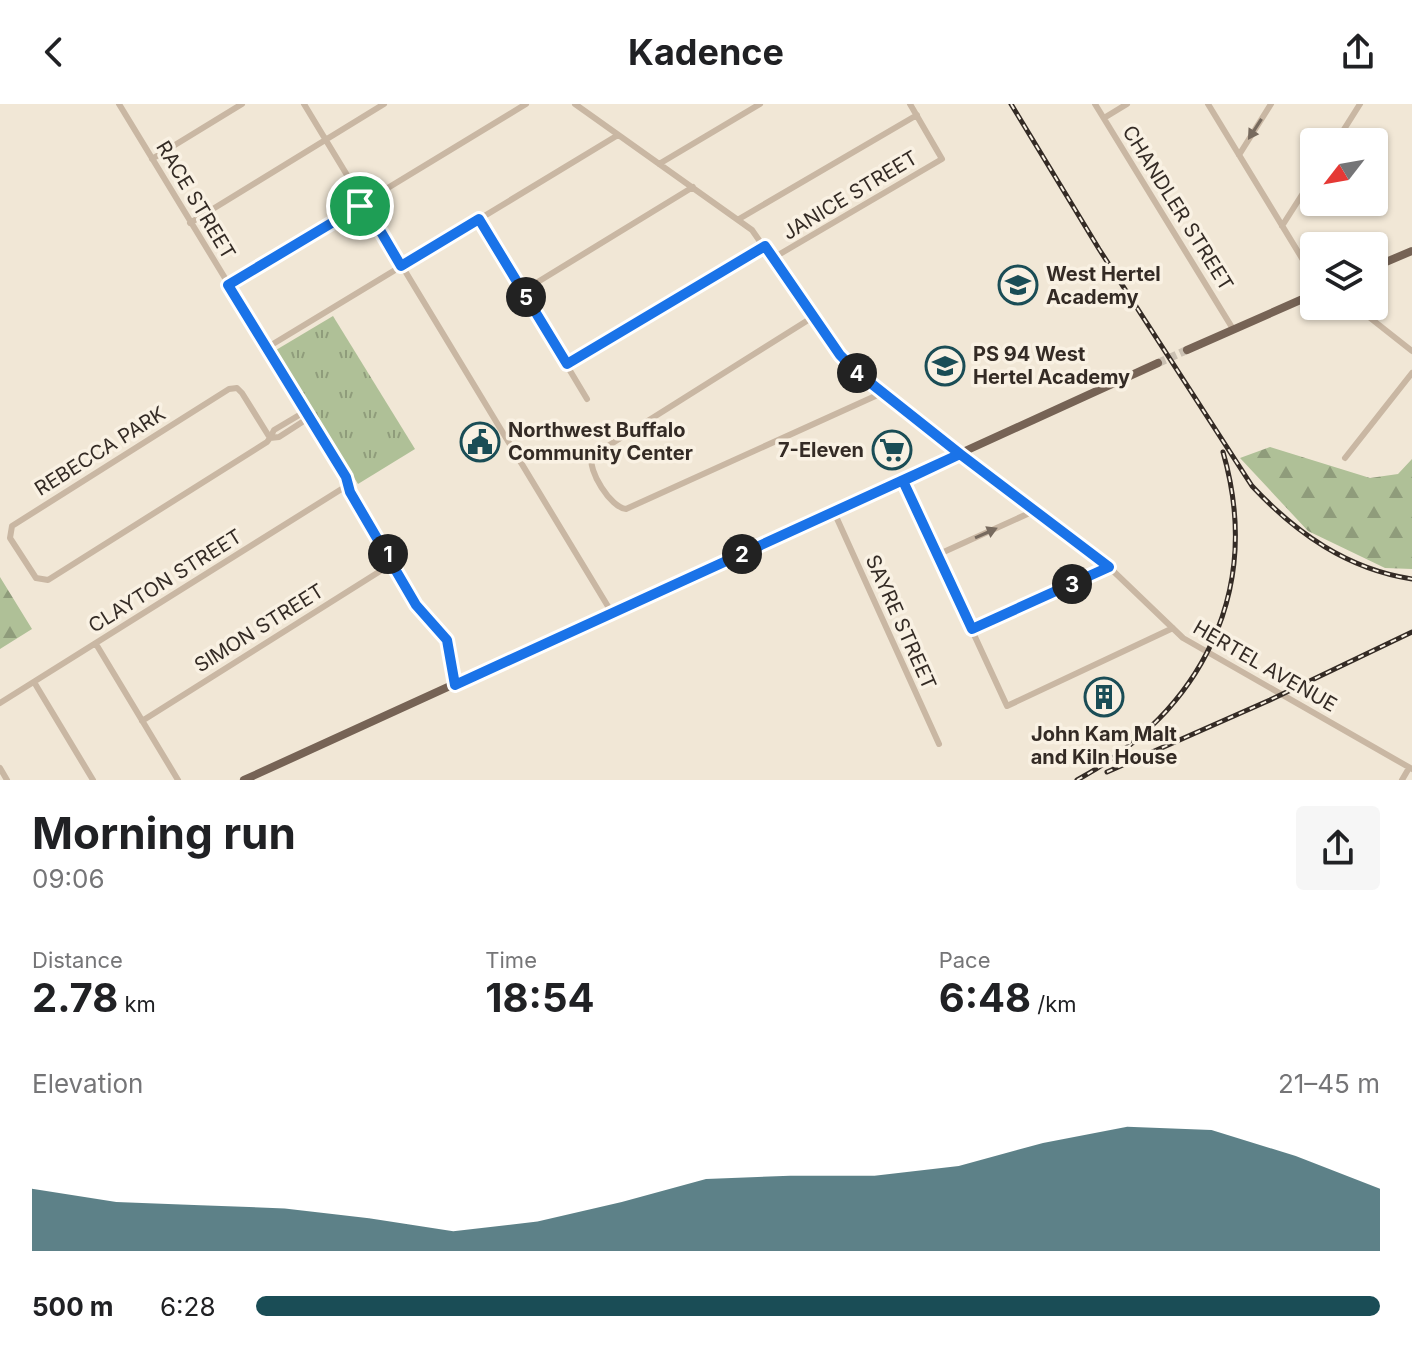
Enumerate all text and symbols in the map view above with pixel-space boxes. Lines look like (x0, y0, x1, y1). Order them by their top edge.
icon: back (32, 30, 76, 74)
text: Kadence (628, 30, 784, 74)
icon: share (1336, 30, 1380, 74)
one-way arrow (1248, 119, 1263, 140)
street label: CHANDLER STREET (1117, 121, 1239, 295)
north arrow (1300, 128, 1388, 216)
map controls (1300, 128, 1388, 320)
street label: RACE STREET (151, 136, 241, 264)
street label: JANICE STREET (778, 145, 922, 245)
pin (326, 172, 394, 240)
icon: arrive (338, 184, 382, 228)
button: layers (1300, 232, 1388, 320)
place label: West Hertel Academy (1046, 262, 1161, 309)
school or university icon: West Hertel Academy (997, 264, 1039, 306)
pin: 5 (506, 277, 546, 317)
text: 5 (519, 284, 533, 310)
place label: PS 94 West Hertel Academy (973, 342, 1130, 389)
school or university icon: PS 94 West Hertel Academy (924, 345, 966, 387)
pin: 4 (837, 353, 877, 393)
text: 4 (850, 360, 864, 386)
street label: REBECCA PARK (30, 401, 170, 501)
place label: Northwest Buffalo Community Center (508, 418, 693, 465)
public building icon: Northwest Buffalo Community Center (459, 421, 501, 463)
supermarket icon: 7-Eleven (871, 429, 913, 471)
place label: 7-Eleven (778, 438, 864, 462)
street label: CLAYTON STREET (84, 524, 246, 638)
one-way arrow (974, 526, 997, 540)
pin: 1 (368, 534, 408, 574)
pin: 2 (722, 534, 762, 574)
text: 1 (383, 541, 393, 567)
text: 2 (735, 541, 749, 567)
street label: SAYRE STREET (861, 551, 941, 693)
pin: 3 (1052, 564, 1092, 604)
text: 3 (1065, 571, 1079, 597)
street label: SIMON STREET (190, 579, 328, 677)
street label: HERTEL AVENUE (1189, 615, 1341, 717)
building icon: John Kam Malt and Kiln House (1083, 676, 1125, 718)
place label: John Kam Malt and Kiln House (1031, 722, 1177, 769)
text: Morning run (32, 806, 296, 860)
button: share (1296, 806, 1380, 890)
text: 09:06 (32, 863, 105, 894)
text: Distance (32, 947, 123, 973)
text: Time (485, 947, 537, 973)
text: Pace (939, 947, 990, 973)
text: 2.78 (32, 973, 118, 1022)
text: 18:54 (485, 973, 595, 1022)
text: 6:48 (939, 973, 1031, 1022)
text: km (118, 991, 156, 1017)
text: /km (1031, 991, 1077, 1017)
text: Elevation (32, 1068, 143, 1099)
text: 21–45 m (1278, 1068, 1380, 1099)
text: 500 m (32, 1291, 114, 1322)
text: 6:28 (160, 1291, 216, 1322)

